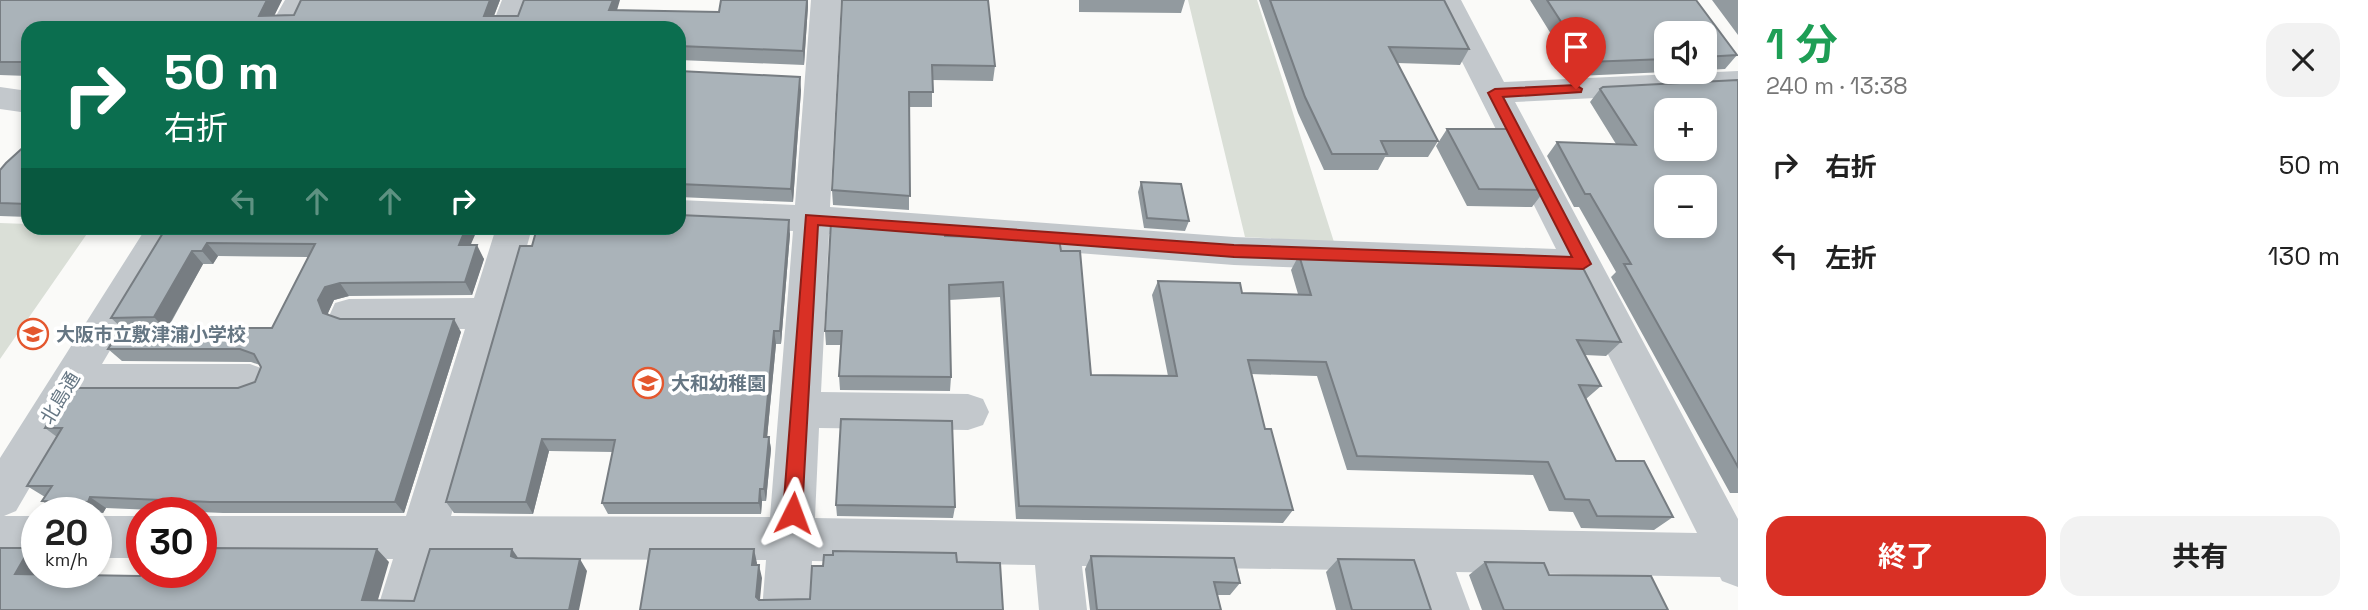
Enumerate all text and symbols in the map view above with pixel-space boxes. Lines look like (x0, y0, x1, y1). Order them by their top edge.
pin (1546, 17, 1606, 89)
text: 1 分 (1766, 18, 1838, 71)
map controls (1654, 21, 1717, 238)
button: sound (1654, 21, 1717, 84)
button: close (2266, 23, 2340, 97)
icon: arrive (1557, 28, 1595, 66)
text: 50 m (164, 41, 279, 103)
icon: right (49, 49, 140, 140)
text: 240 m · 13:38 (1766, 71, 1908, 101)
button: + (1654, 98, 1717, 161)
text: 右折 (164, 108, 228, 148)
icon: right (1766, 146, 1804, 184)
text: 50 m (2279, 148, 2340, 182)
text: 右折 (1825, 150, 1877, 184)
button: − (1654, 175, 1717, 238)
icon: left (225, 182, 263, 220)
icon: ahead (298, 182, 336, 220)
icon: ahead (371, 182, 409, 220)
icon: right (444, 182, 482, 220)
icon: left (1766, 237, 1804, 275)
text: 130 m (2268, 239, 2340, 273)
text: 左折 (1825, 241, 1877, 275)
school or university icon: 大阪市立敷津浦小学校 (16, 317, 50, 351)
place label: 大阪市立敷津浦小学校 (56, 322, 246, 347)
school or university icon: 大和幼稚園 (631, 366, 665, 400)
street label: 北島通 (35, 367, 85, 429)
place label: 大和幼稚園 (671, 371, 766, 396)
position arrow (756, 476, 830, 550)
speed limit sign: 30 (126, 497, 217, 588)
text: 20 (45, 511, 88, 555)
button: 終了 (1766, 516, 2046, 596)
button: 共有 (2060, 516, 2340, 596)
text: km/h (45, 548, 88, 571)

